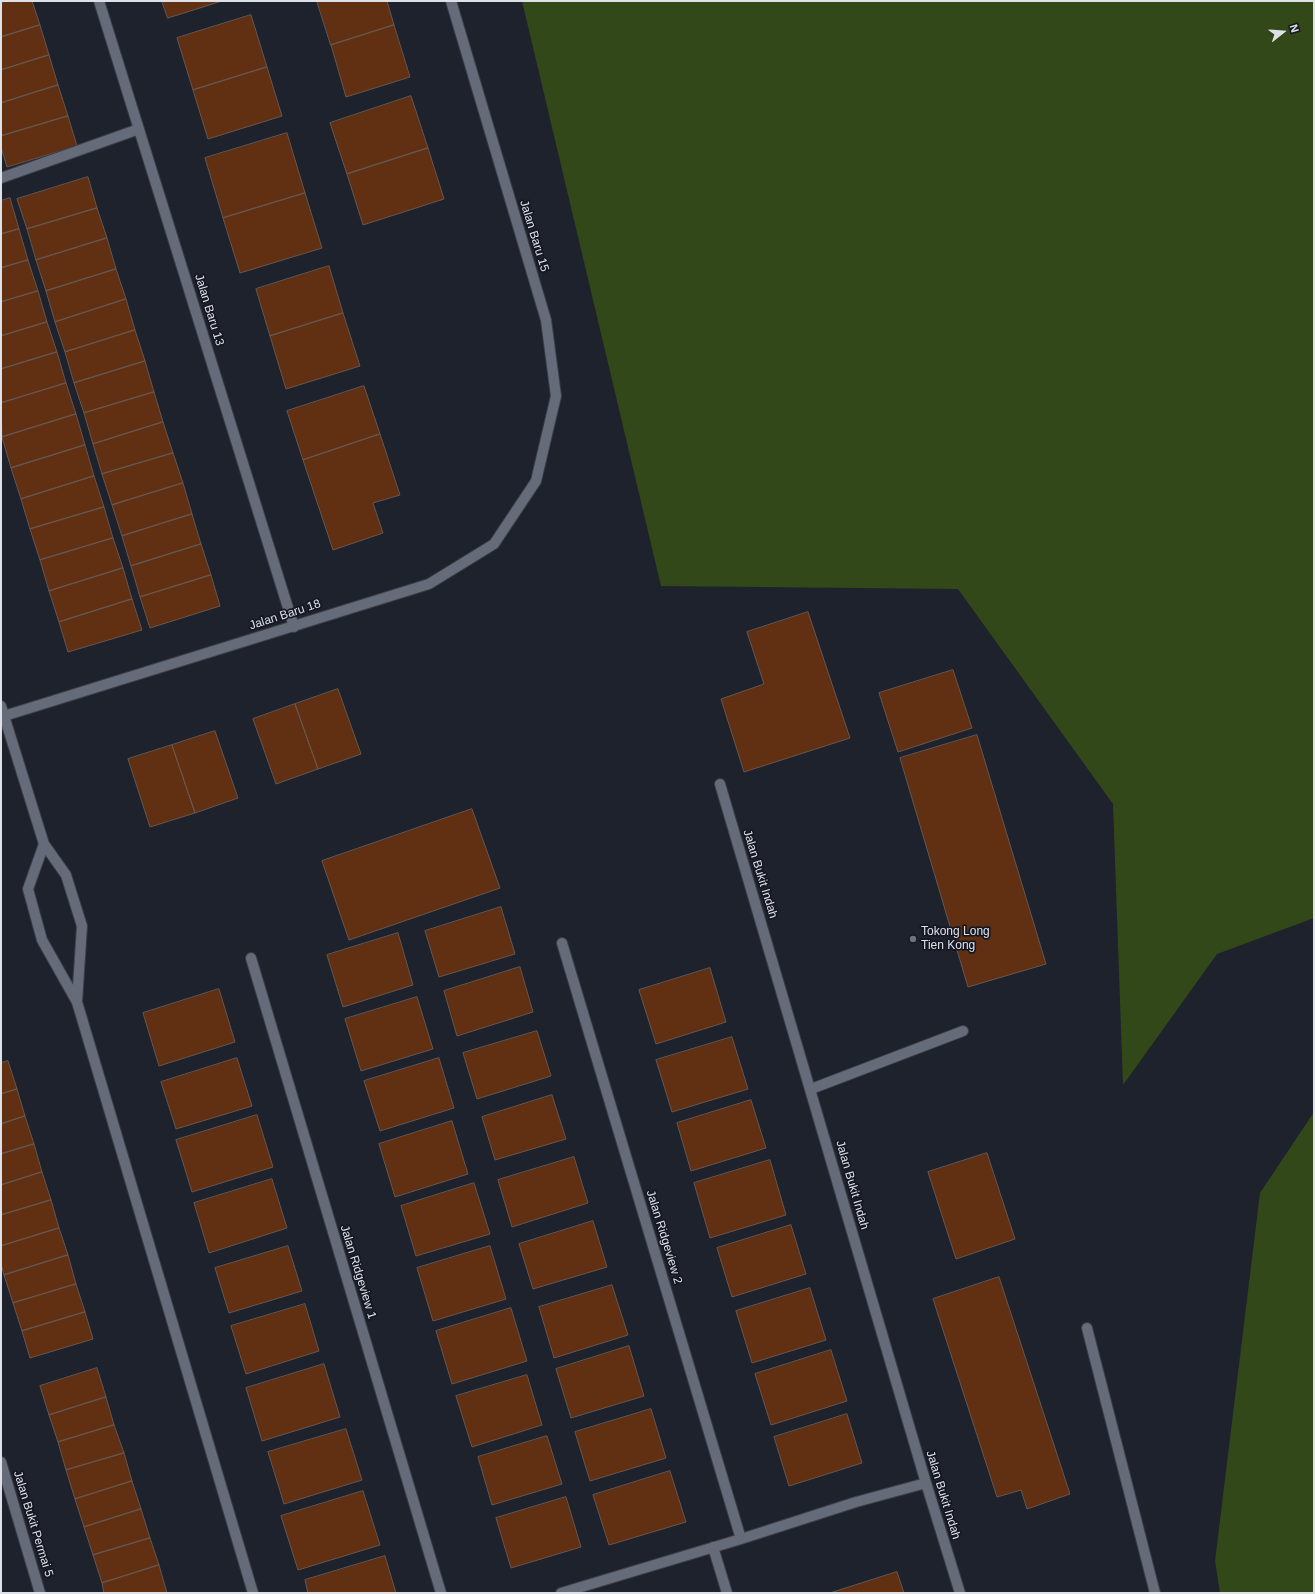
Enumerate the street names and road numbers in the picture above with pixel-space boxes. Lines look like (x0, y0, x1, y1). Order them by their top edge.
street label: Jalan Baru 15 (516, 198, 552, 274)
street label: Jalan Baru 13 (191, 272, 227, 348)
street label: Jalan Baru 18 (248, 597, 322, 633)
street label: Jalan Bukit Indah (740, 828, 780, 920)
street label: Jalan Bukit Indah (832, 1139, 872, 1231)
street label: Jalan Ridgeview 2 (643, 1188, 685, 1286)
street label: Jalan Ridgeview 1 (337, 1223, 379, 1321)
street label: Jalan Bukit Indah (923, 1449, 963, 1541)
street label: Jalan Bukit Permai 5 (10, 1469, 56, 1579)

